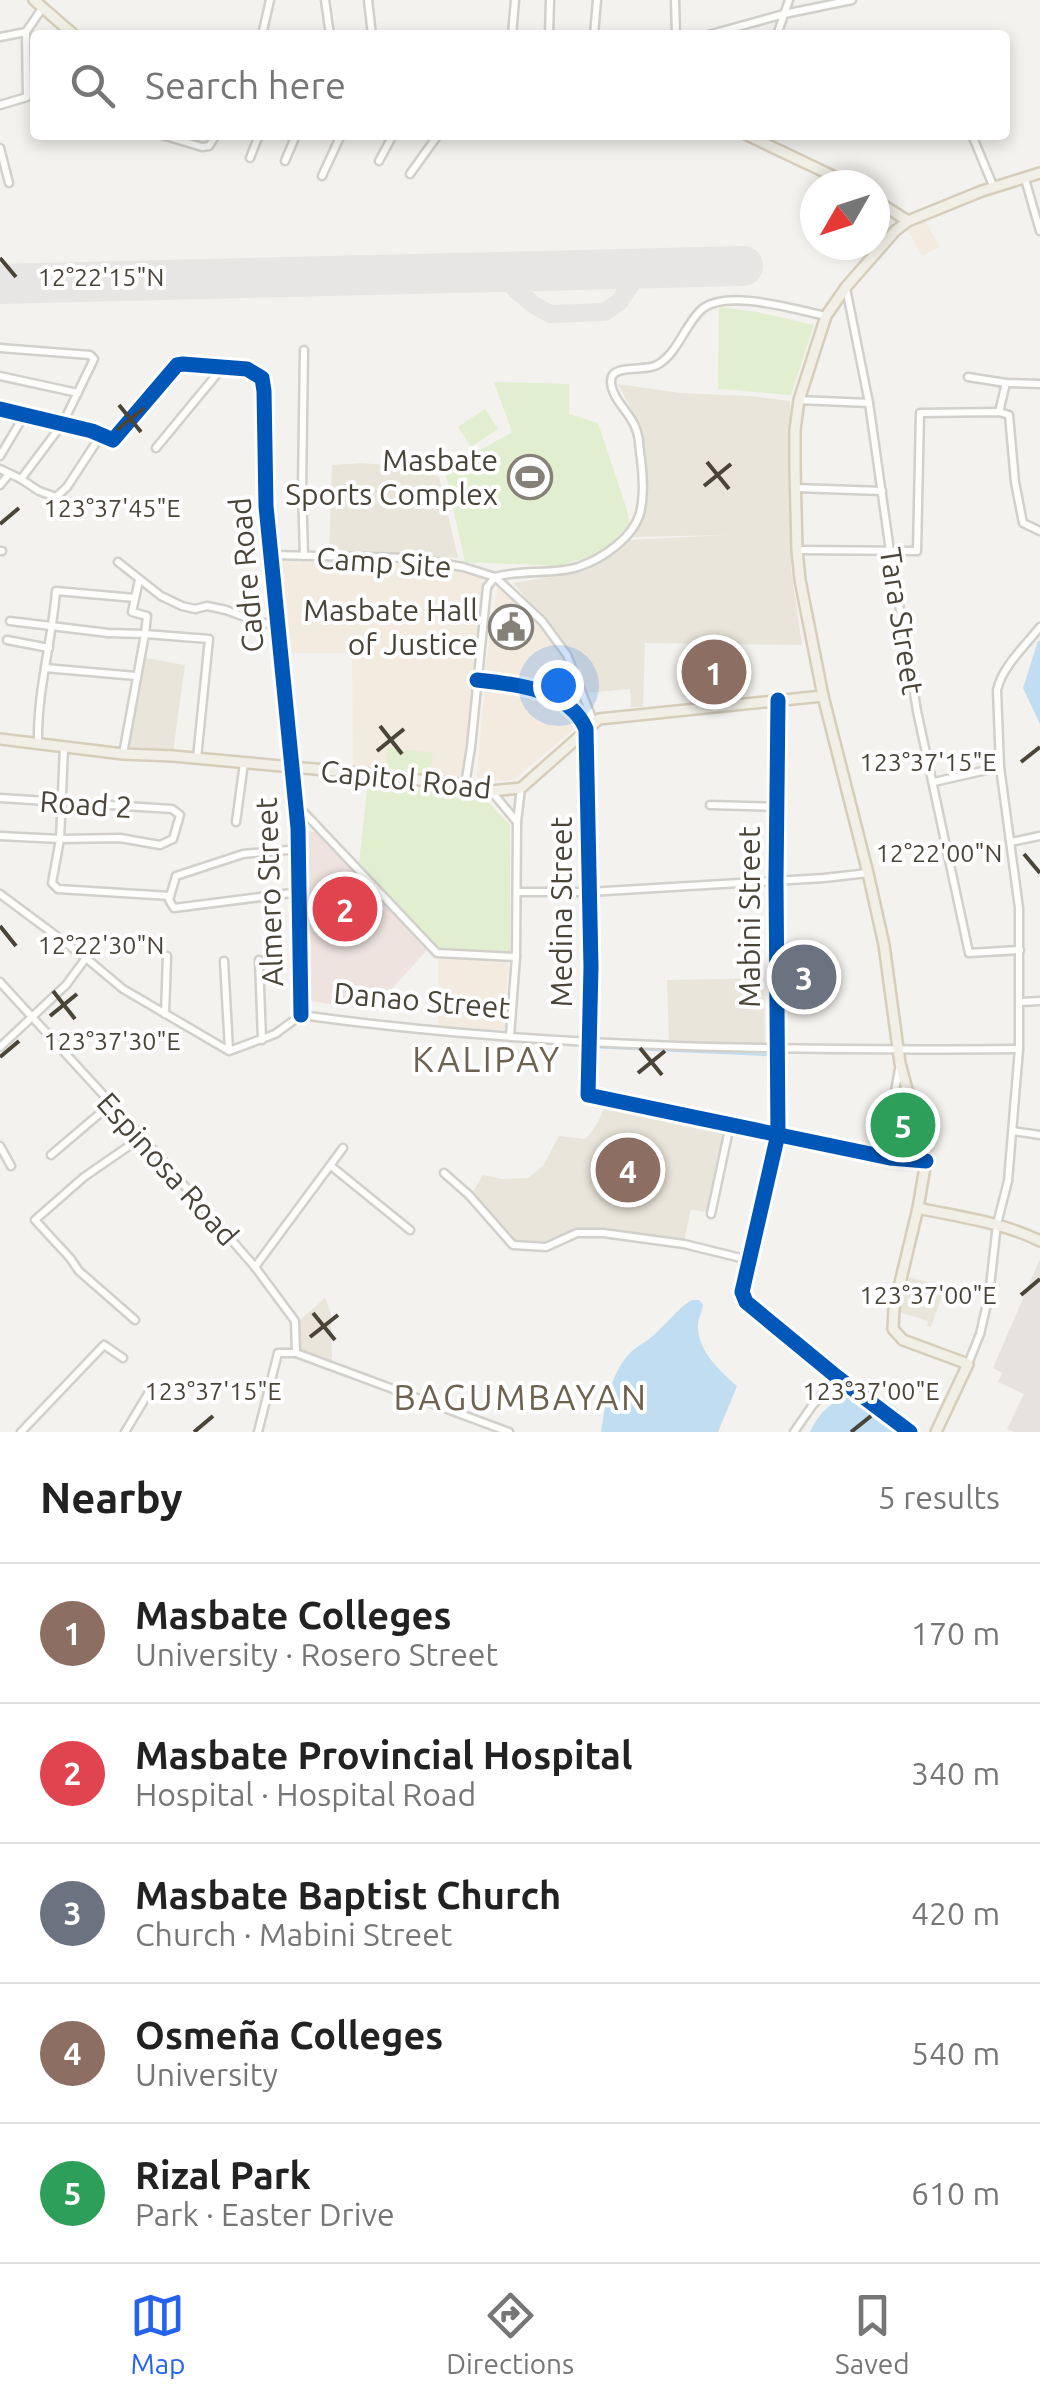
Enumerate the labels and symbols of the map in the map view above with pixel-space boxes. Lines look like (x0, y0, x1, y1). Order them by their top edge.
north arrow (800, 170, 890, 260)
text: 12°22'15"N (38, 263, 164, 291)
place label: Masbate Sports Complex (285, 443, 498, 511)
sports icon: Masbate Sports Complex (507, 454, 553, 500)
text: 123°37'45"E (44, 494, 180, 522)
street label: Cadre Road (222, 496, 270, 654)
street label: Camp Site (315, 540, 453, 584)
street label: Tara Street (874, 545, 930, 697)
place label: Masbate Hall of Justice (303, 593, 478, 661)
public building icon: Masbate Hall of Justice (488, 604, 534, 650)
pin: 1 (682, 634, 746, 710)
your location (533, 660, 584, 711)
text: 123°37'15"E (860, 748, 996, 776)
street label: Capitol Road (319, 753, 493, 805)
street label: Road 2 (38, 784, 134, 824)
street label: Almero Street (249, 797, 289, 987)
street label: Medina Street (544, 816, 578, 1007)
street label: Mabini Street (732, 826, 766, 1008)
text: 12°22'00"N (876, 839, 1002, 867)
pin: 2 (312, 872, 378, 946)
text: 12°22'30"N (38, 931, 164, 959)
pin: 3 (772, 940, 836, 1014)
street label: Danao Street (332, 975, 512, 1025)
text: 123°37'30"E (44, 1027, 180, 1055)
district label: KALIPAY (412, 1039, 562, 1079)
street label: Espinosa Road (91, 1086, 245, 1252)
pin: 5 (870, 1088, 936, 1162)
pin: 4 (596, 1132, 660, 1208)
text: 123°37'00"E (860, 1281, 996, 1309)
text: 123°37'15"E (145, 1377, 281, 1405)
district label: BAGUMBAYAN (393, 1377, 649, 1417)
text: 123°37'00"E (803, 1377, 939, 1405)

